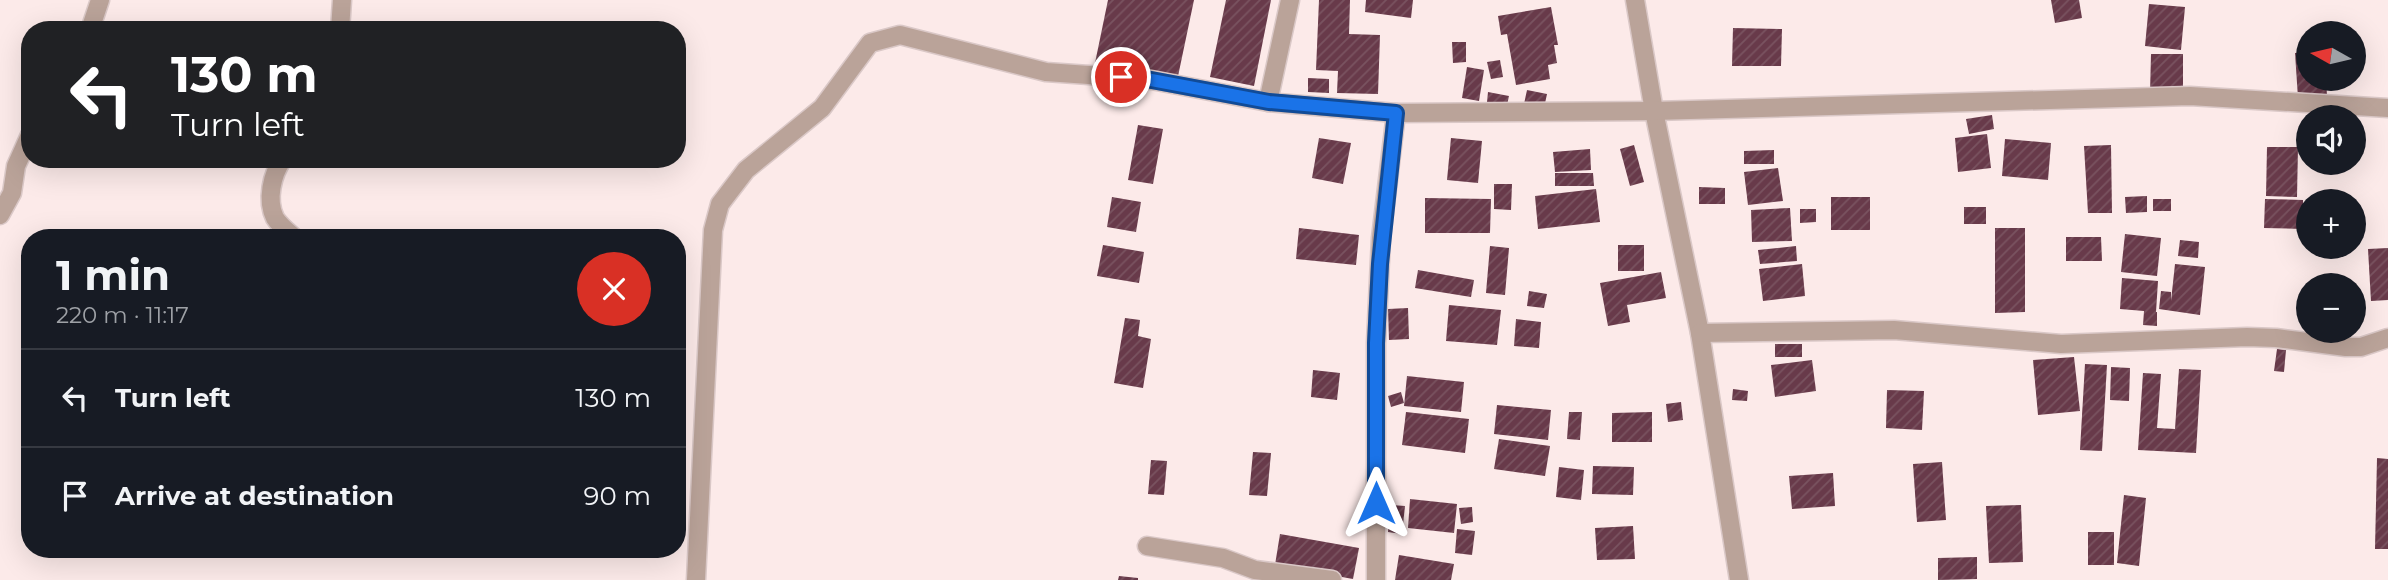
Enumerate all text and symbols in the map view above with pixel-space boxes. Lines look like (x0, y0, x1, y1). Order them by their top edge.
north arrow (2296, 21, 2366, 91)
map controls (2296, 21, 2366, 343)
text: 130 m (171, 45, 318, 104)
pin (1091, 47, 1151, 107)
icon: left (56, 49, 147, 140)
icon: arrive (1102, 58, 1140, 96)
text: Turn left (171, 105, 305, 144)
button: sound (2296, 105, 2366, 175)
button: + (2296, 189, 2366, 259)
text: 1 min (56, 249, 170, 301)
button: close (577, 252, 651, 326)
button: − (2296, 273, 2366, 343)
text: 220 m · 11:17 (56, 301, 189, 329)
icon: left (56, 379, 94, 417)
text: Turn left (115, 382, 231, 414)
text: 130 m (575, 382, 651, 414)
position arrow (1339, 466, 1413, 540)
icon: arrive (56, 477, 94, 515)
text: Arrive at destination (115, 480, 394, 512)
text: 90 m (584, 480, 651, 512)

